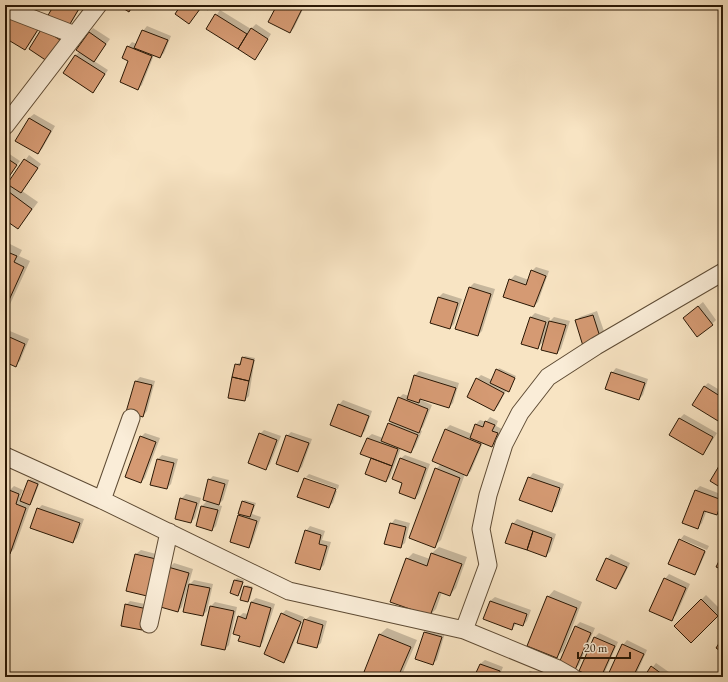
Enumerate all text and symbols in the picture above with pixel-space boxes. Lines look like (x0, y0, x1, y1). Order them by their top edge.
scale bar (578, 634, 630, 660)
text: 20 m (584, 640, 608, 656)

